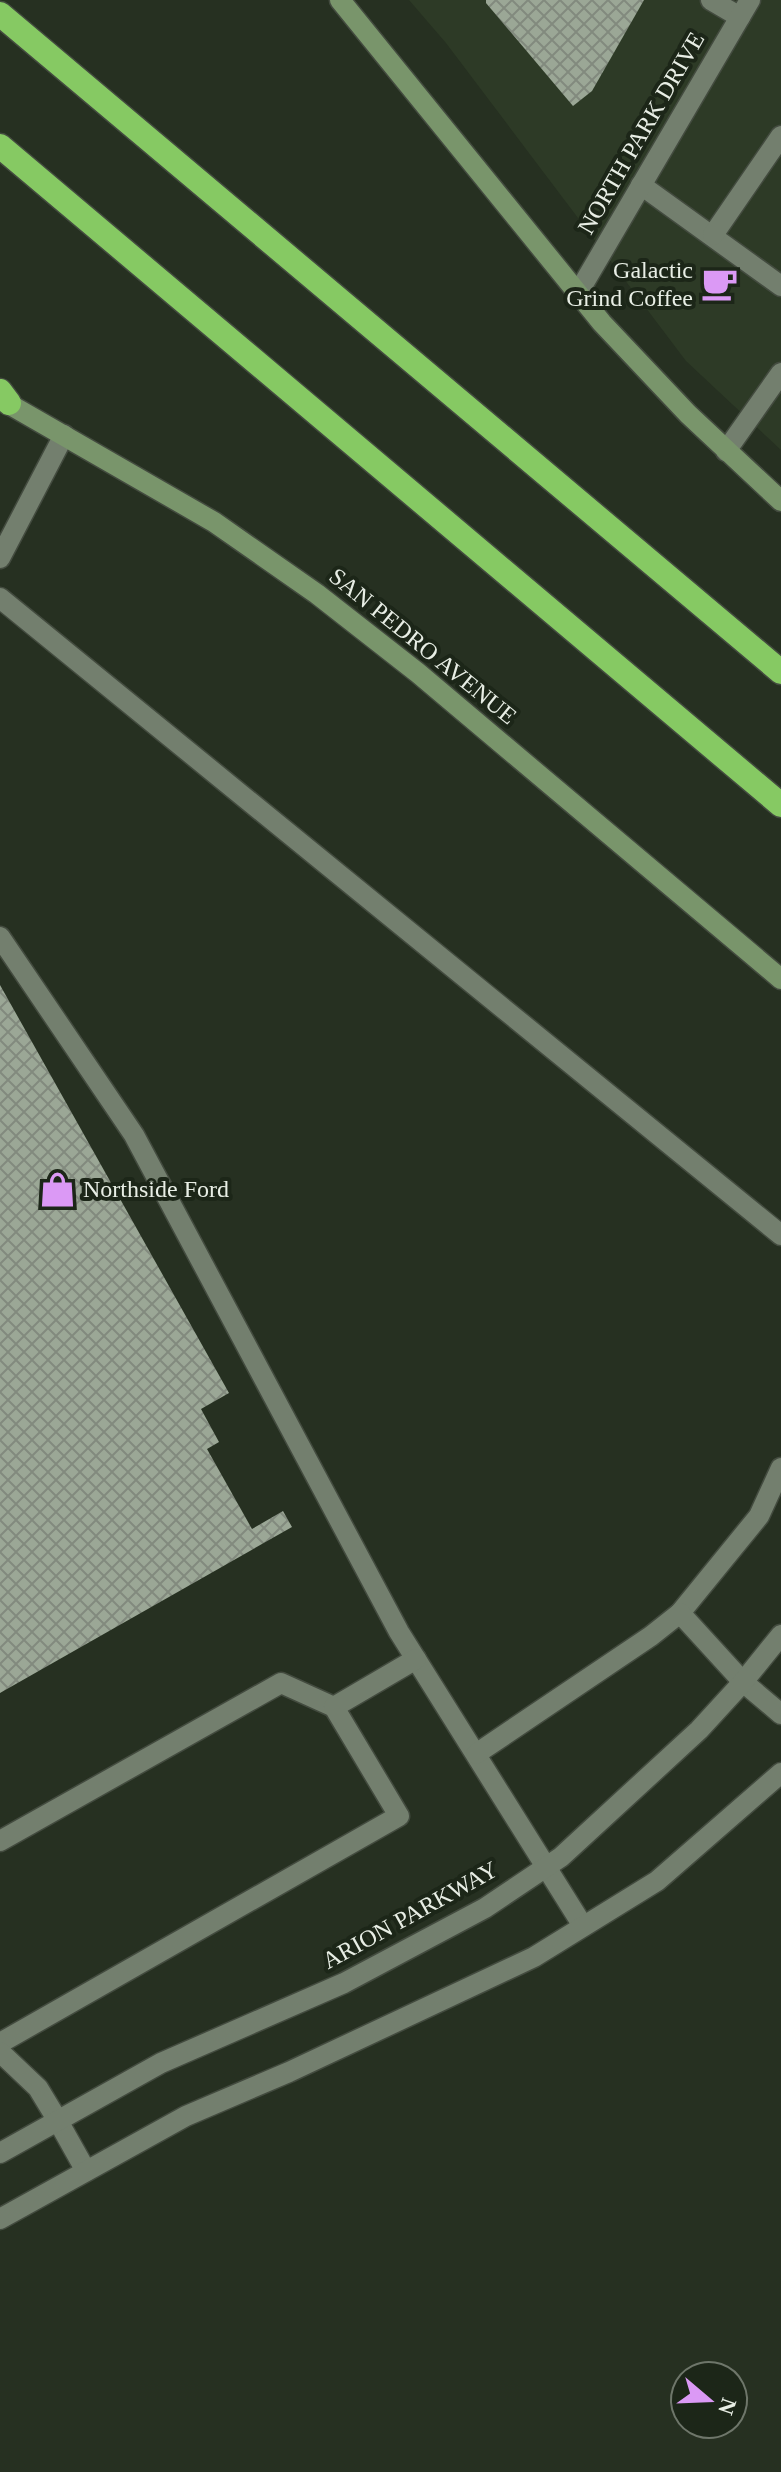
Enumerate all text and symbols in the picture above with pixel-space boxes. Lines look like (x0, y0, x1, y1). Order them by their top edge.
street label: NORTH PARK DRIVE (573, 28, 709, 238)
place label: Galactic Grind Coffee (566, 257, 693, 311)
cafe icon: Galactic Grind Coffee (700, 265, 738, 303)
street label: SAN PEDRO AVENUE (324, 563, 522, 729)
shop icon: Northside Ford (38, 1170, 76, 1208)
place label: Northside Ford (83, 1176, 229, 1202)
street label: ARION PARKWAY (318, 1856, 502, 1974)
north arrow (669, 2360, 749, 2440)
text: N (713, 2395, 742, 2418)

